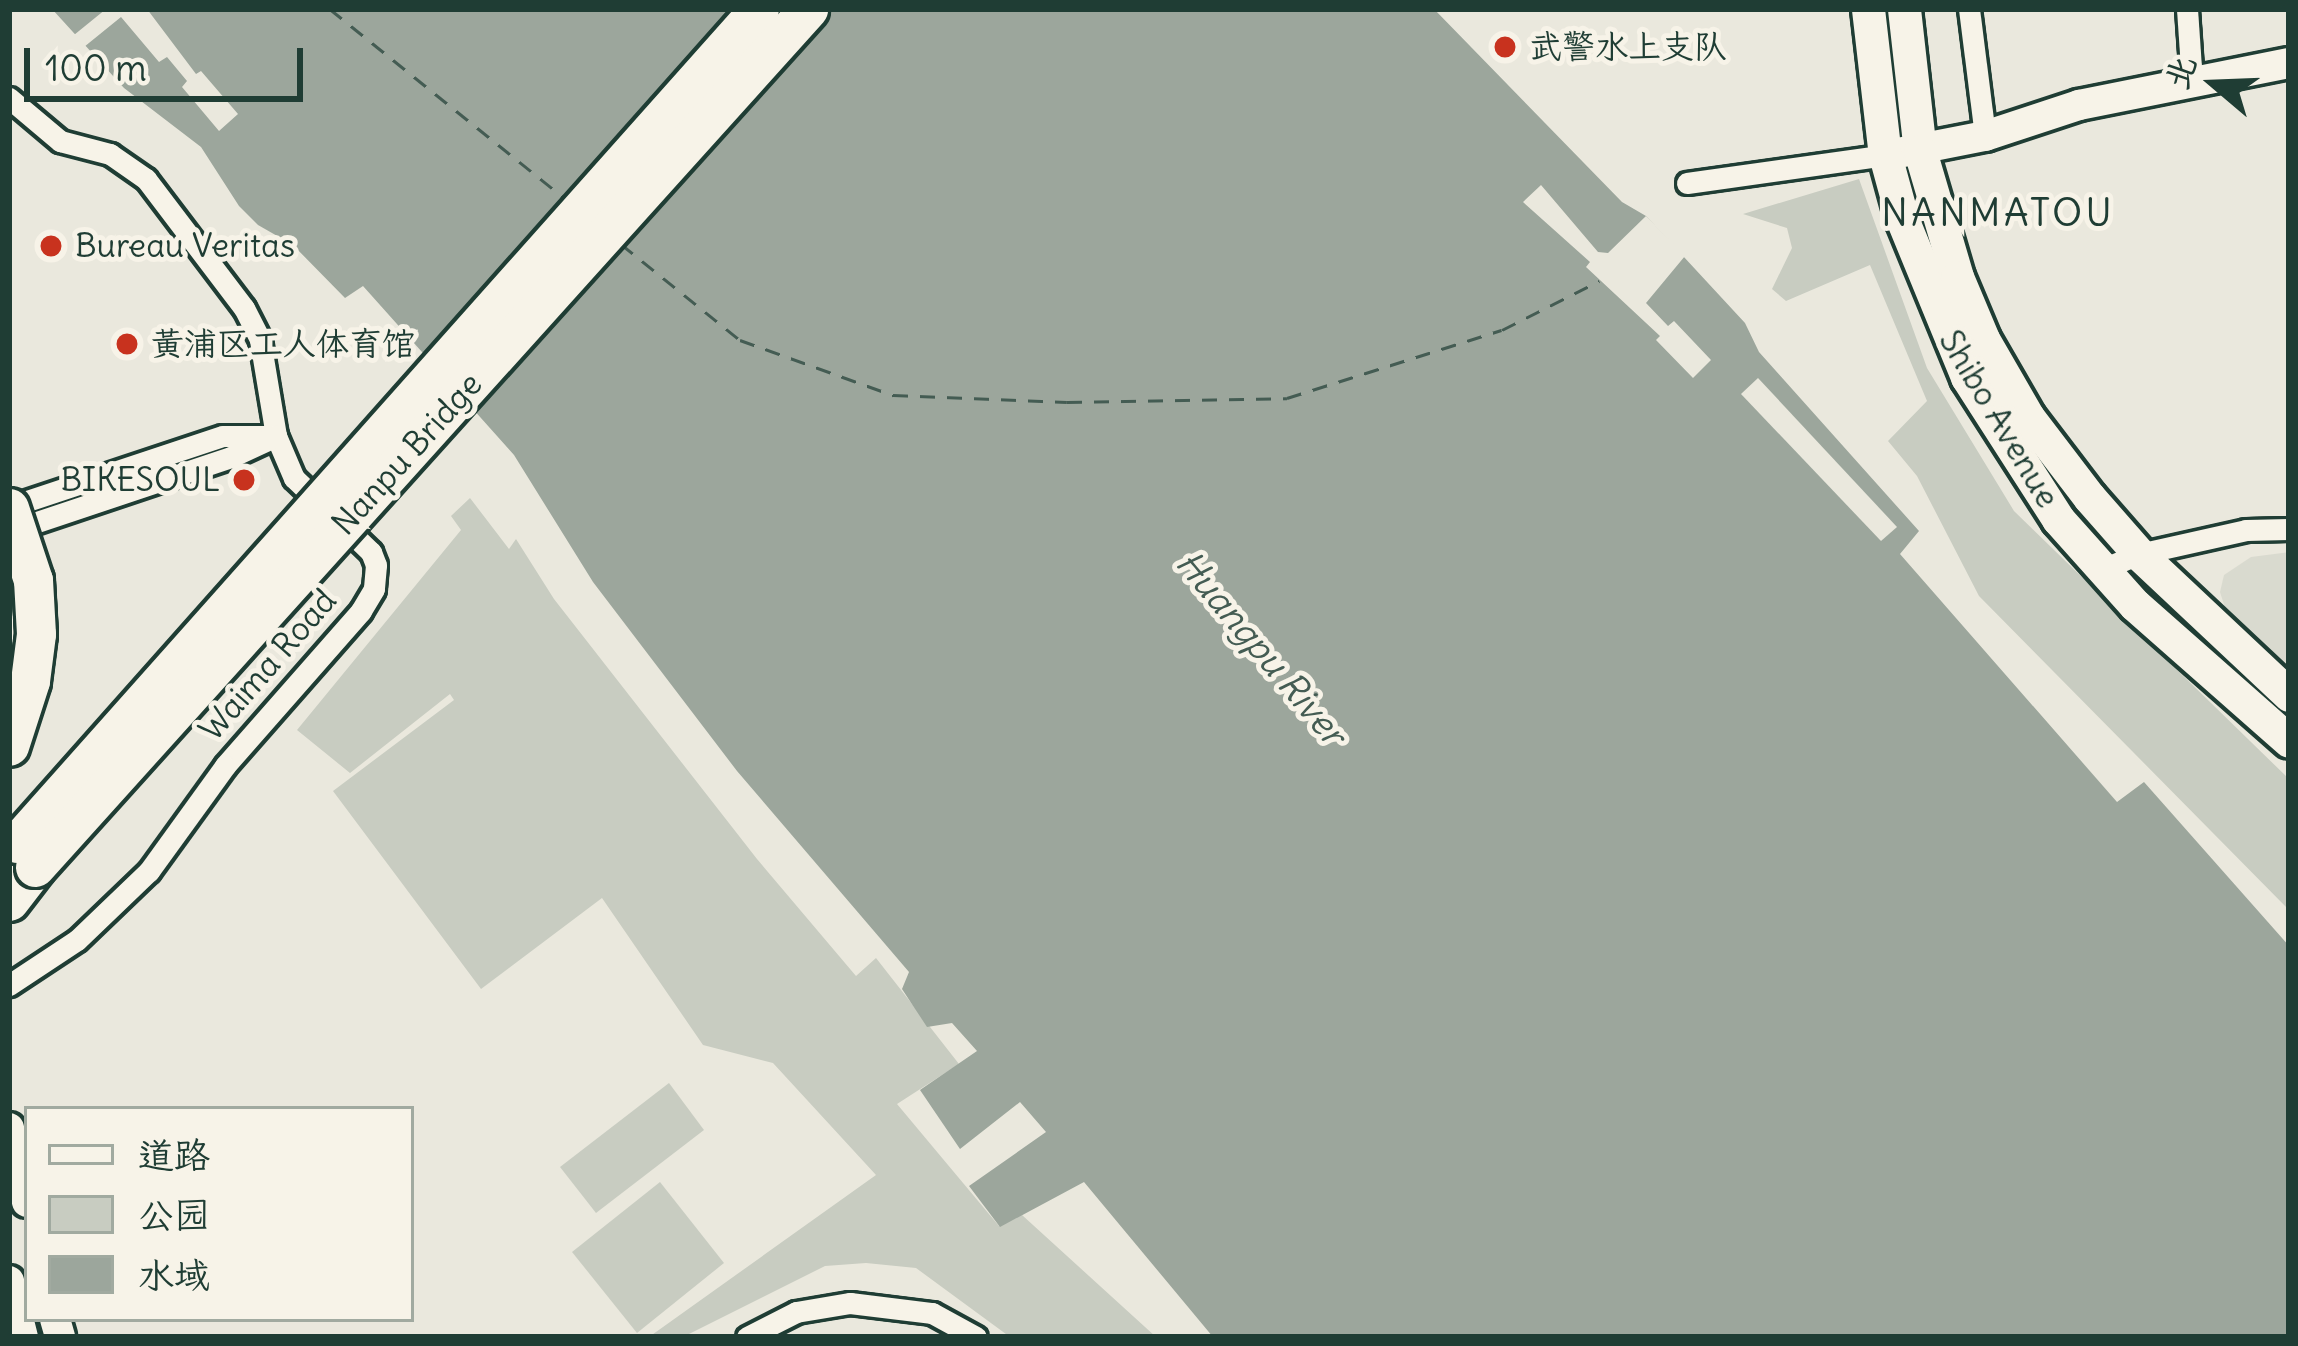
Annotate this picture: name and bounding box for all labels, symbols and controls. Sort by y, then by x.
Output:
scale bar [30,24,309,98]
north arrow [2154,24,2274,144]
place label: 武警水上支队 [1529,27,1727,67]
marker: 武警水上支队 [1492,34,1518,60]
text: 100 m [45,46,147,91]
text: 北 [2155,50,2205,95]
district label: NANMATOU [1881,190,2115,236]
place label: Bureau Veritas [75,226,295,266]
marker: Bureau Veritas [38,233,64,259]
street label: Shibo Avenue [1931,323,2067,515]
place label: 黄浦区工人体育馆 [151,324,415,364]
marker: 黄浦区工人体育馆 [114,331,140,357]
street label: Nanpu Bridge [324,365,490,543]
place label: BIKESOUL [61,460,220,500]
marker: BIKESOUL [231,467,257,493]
water label: Huangpu River [1167,542,1355,754]
street label: Waima Road [191,581,345,749]
legend [24,1106,414,1322]
text: 道路 [138,1133,210,1178]
text: 公园 [138,1193,210,1238]
text: 水域 [138,1253,210,1298]

